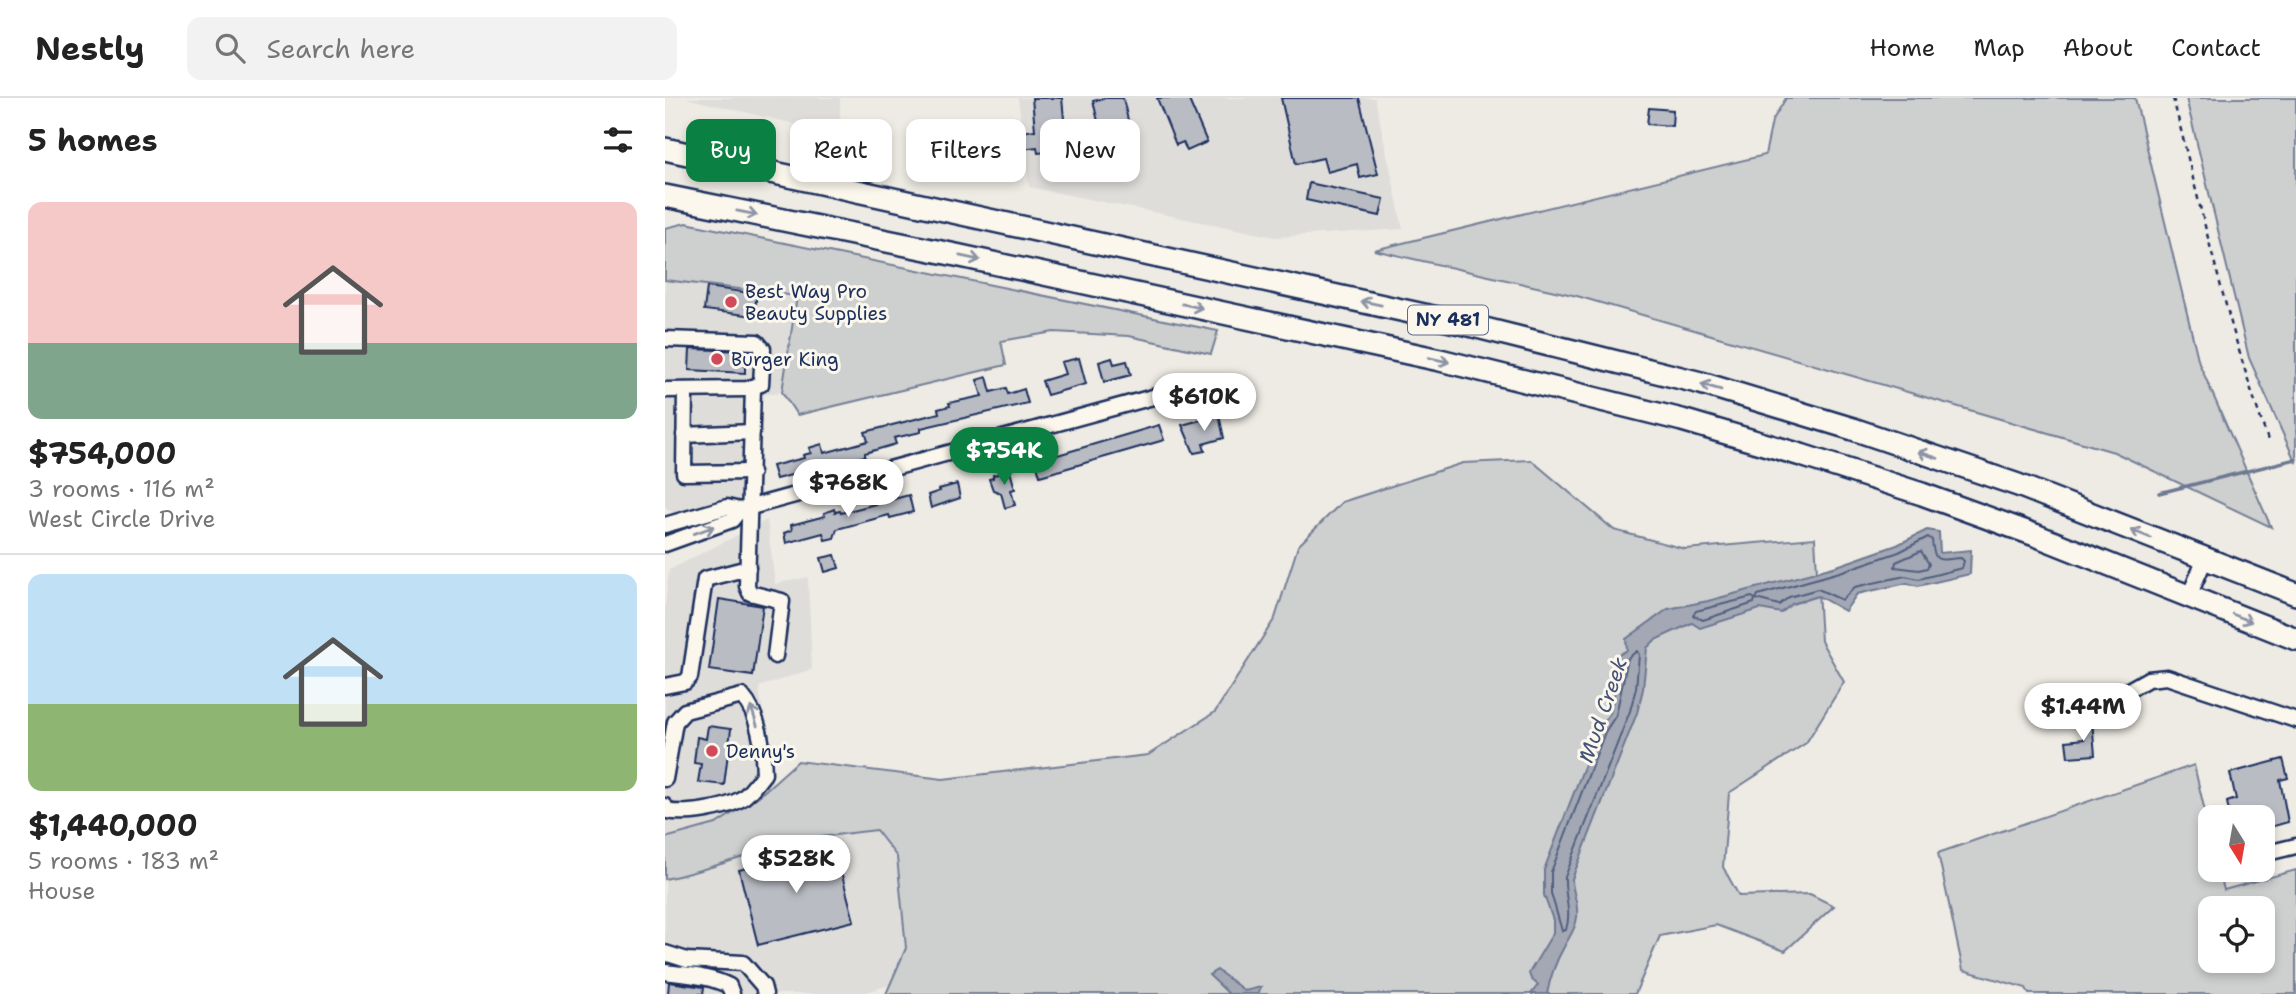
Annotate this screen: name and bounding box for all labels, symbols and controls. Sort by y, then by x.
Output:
search box [187,17,677,80]
text: Nestly [35,26,145,71]
icon: search [211,29,249,67]
text: Search here [267,31,415,66]
text: Home [1869,32,1935,64]
text: Map [1973,32,2025,64]
text: About [2063,32,2133,64]
text: Contact [2171,32,2261,64]
chip: Buy [686,119,776,182]
chip: Rent [790,119,892,182]
chip: Filters [906,119,1026,182]
chip: New [1040,119,1140,182]
text: 5 homes [28,120,158,161]
icon: filters [599,121,637,159]
one-way arrow [735,207,758,220]
icon: home [270,247,396,373]
one-way arrow [958,252,981,266]
place label: Best Way Pro Beauty Supplies [745,279,887,326]
marker: Best Way Pro Beauty Supplies [723,294,739,310]
one-way arrow [1360,296,1383,310]
one-way arrow [1180,300,1203,314]
road number: NY 481 [1408,306,1488,334]
place label: Burger King [731,347,839,372]
marker: Burger King [709,351,725,367]
one-way arrow [1427,354,1450,367]
pin: $610K [1155,374,1253,433]
one-way arrow [1700,379,1722,392]
text: $610K [1168,381,1240,411]
pin: $754K [955,428,1053,487]
text: $754,000 [28,433,177,474]
text: $754K [966,435,1042,465]
one-way arrow [1918,448,1940,460]
pin: $768K [799,460,897,519]
text: $768K [809,467,887,497]
text: 3 rooms · 116 m² [28,474,215,504]
text: West Circle Drive [28,504,216,534]
one-way arrow [693,523,715,535]
one-way arrow [2131,526,2153,539]
one-way arrow [2231,612,2253,625]
icon: home [270,619,396,745]
water label: Mud Creek [1572,654,1634,766]
pin: $1.44M [2026,684,2140,743]
text: $1.44M [2040,691,2126,721]
one-way arrow [746,706,759,728]
place label: Denny's [726,739,795,764]
marker: Denny's [704,743,720,759]
text: $1,440,000 [28,805,198,846]
north arrow [2198,805,2275,882]
map controls [2198,805,2275,973]
pin: $528K [747,836,845,895]
text: $528K [757,843,835,873]
text: 5 rooms · 183 m² [28,846,219,876]
text: House [28,876,96,906]
button: locate [2198,896,2275,973]

